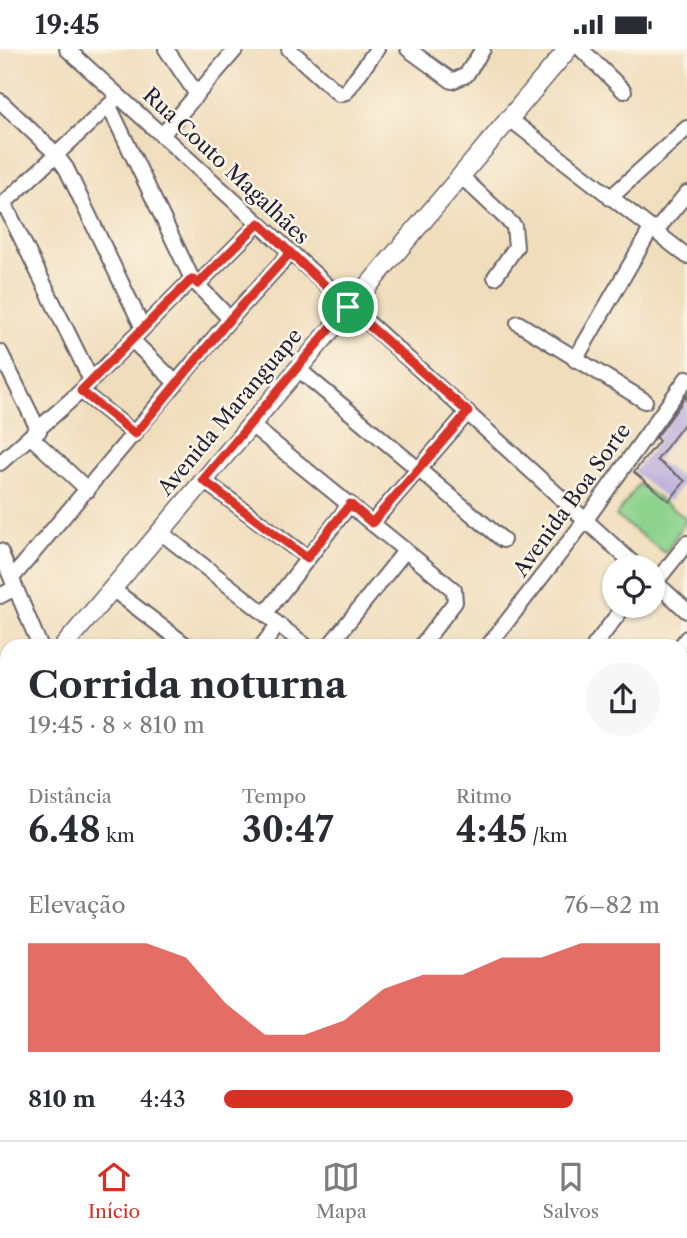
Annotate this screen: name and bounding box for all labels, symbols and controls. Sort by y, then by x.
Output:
text: 19:45 [35,9,100,41]
street label: Rua Couto Magalhães [138,82,315,249]
pin [318,277,378,337]
icon: arrive [329,288,367,326]
street label: Avenida Maranguape [152,323,307,501]
street label: Avenida Boa Sorte [507,418,635,582]
map controls [602,555,665,618]
button: locate [602,555,665,618]
text: Corrida noturna [28,661,347,708]
button: share [586,662,660,736]
text: 19:45 · 8 × 810 m [28,711,205,739]
text: Distância [28,785,112,808]
text: Tempo [242,785,306,808]
text: Ritmo [456,785,512,808]
text: 6.48 [28,808,101,851]
text: 30:47 [242,808,333,851]
text: 4:45 [456,808,527,851]
text: km [101,824,135,847]
text: /km [527,824,568,847]
text: Elevação [28,891,126,919]
text: 76–82 m [564,891,660,919]
text: 810 m [28,1085,96,1113]
text: 4:43 [140,1085,186,1113]
tab: Início [88,1158,140,1223]
tab: Mapa [316,1158,367,1223]
tab: Salvos [543,1158,599,1223]

